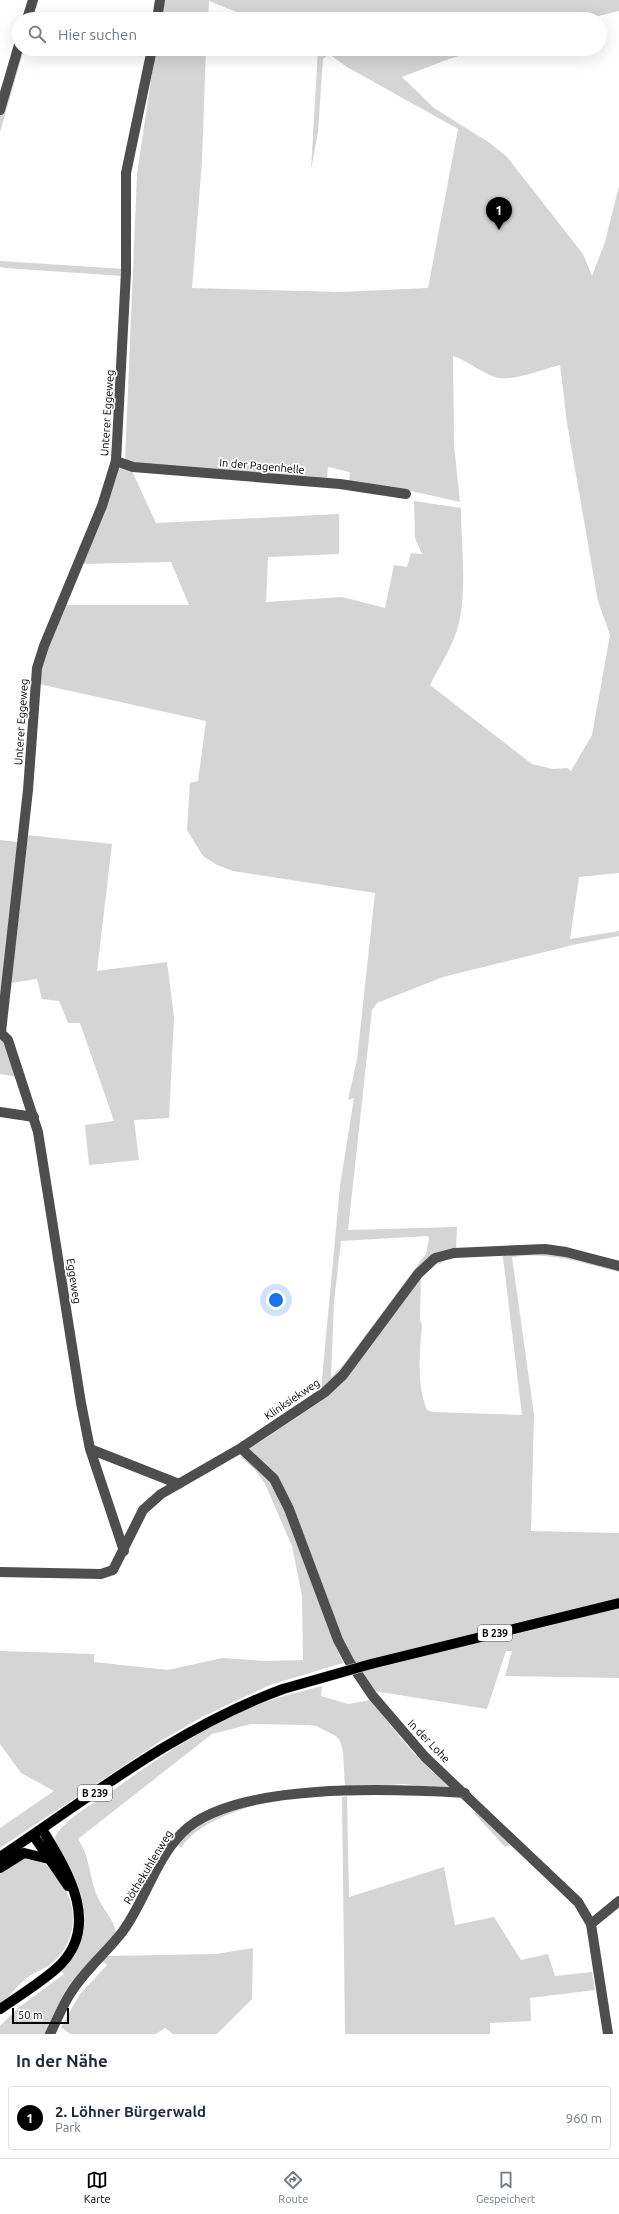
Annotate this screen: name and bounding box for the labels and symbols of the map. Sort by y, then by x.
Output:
pin: 1 [486,197,512,230]
street label: Unterer Eggeweg [98,369,116,457]
street label: In der Pagenhelle [219,456,305,476]
street label: Unterer Eggeweg [12,678,30,766]
street label: Eggeweg [65,1257,83,1305]
your location [266,1290,286,1310]
street label: Klinksiekweg [262,1376,322,1422]
road number: B 239 [478,1625,512,1641]
street label: In der Lohe [406,1717,452,1765]
road number: B 239 [78,1785,112,1801]
street label: Röthekuhlenweg [121,1828,175,1906]
scale bar [12,2006,69,2025]

